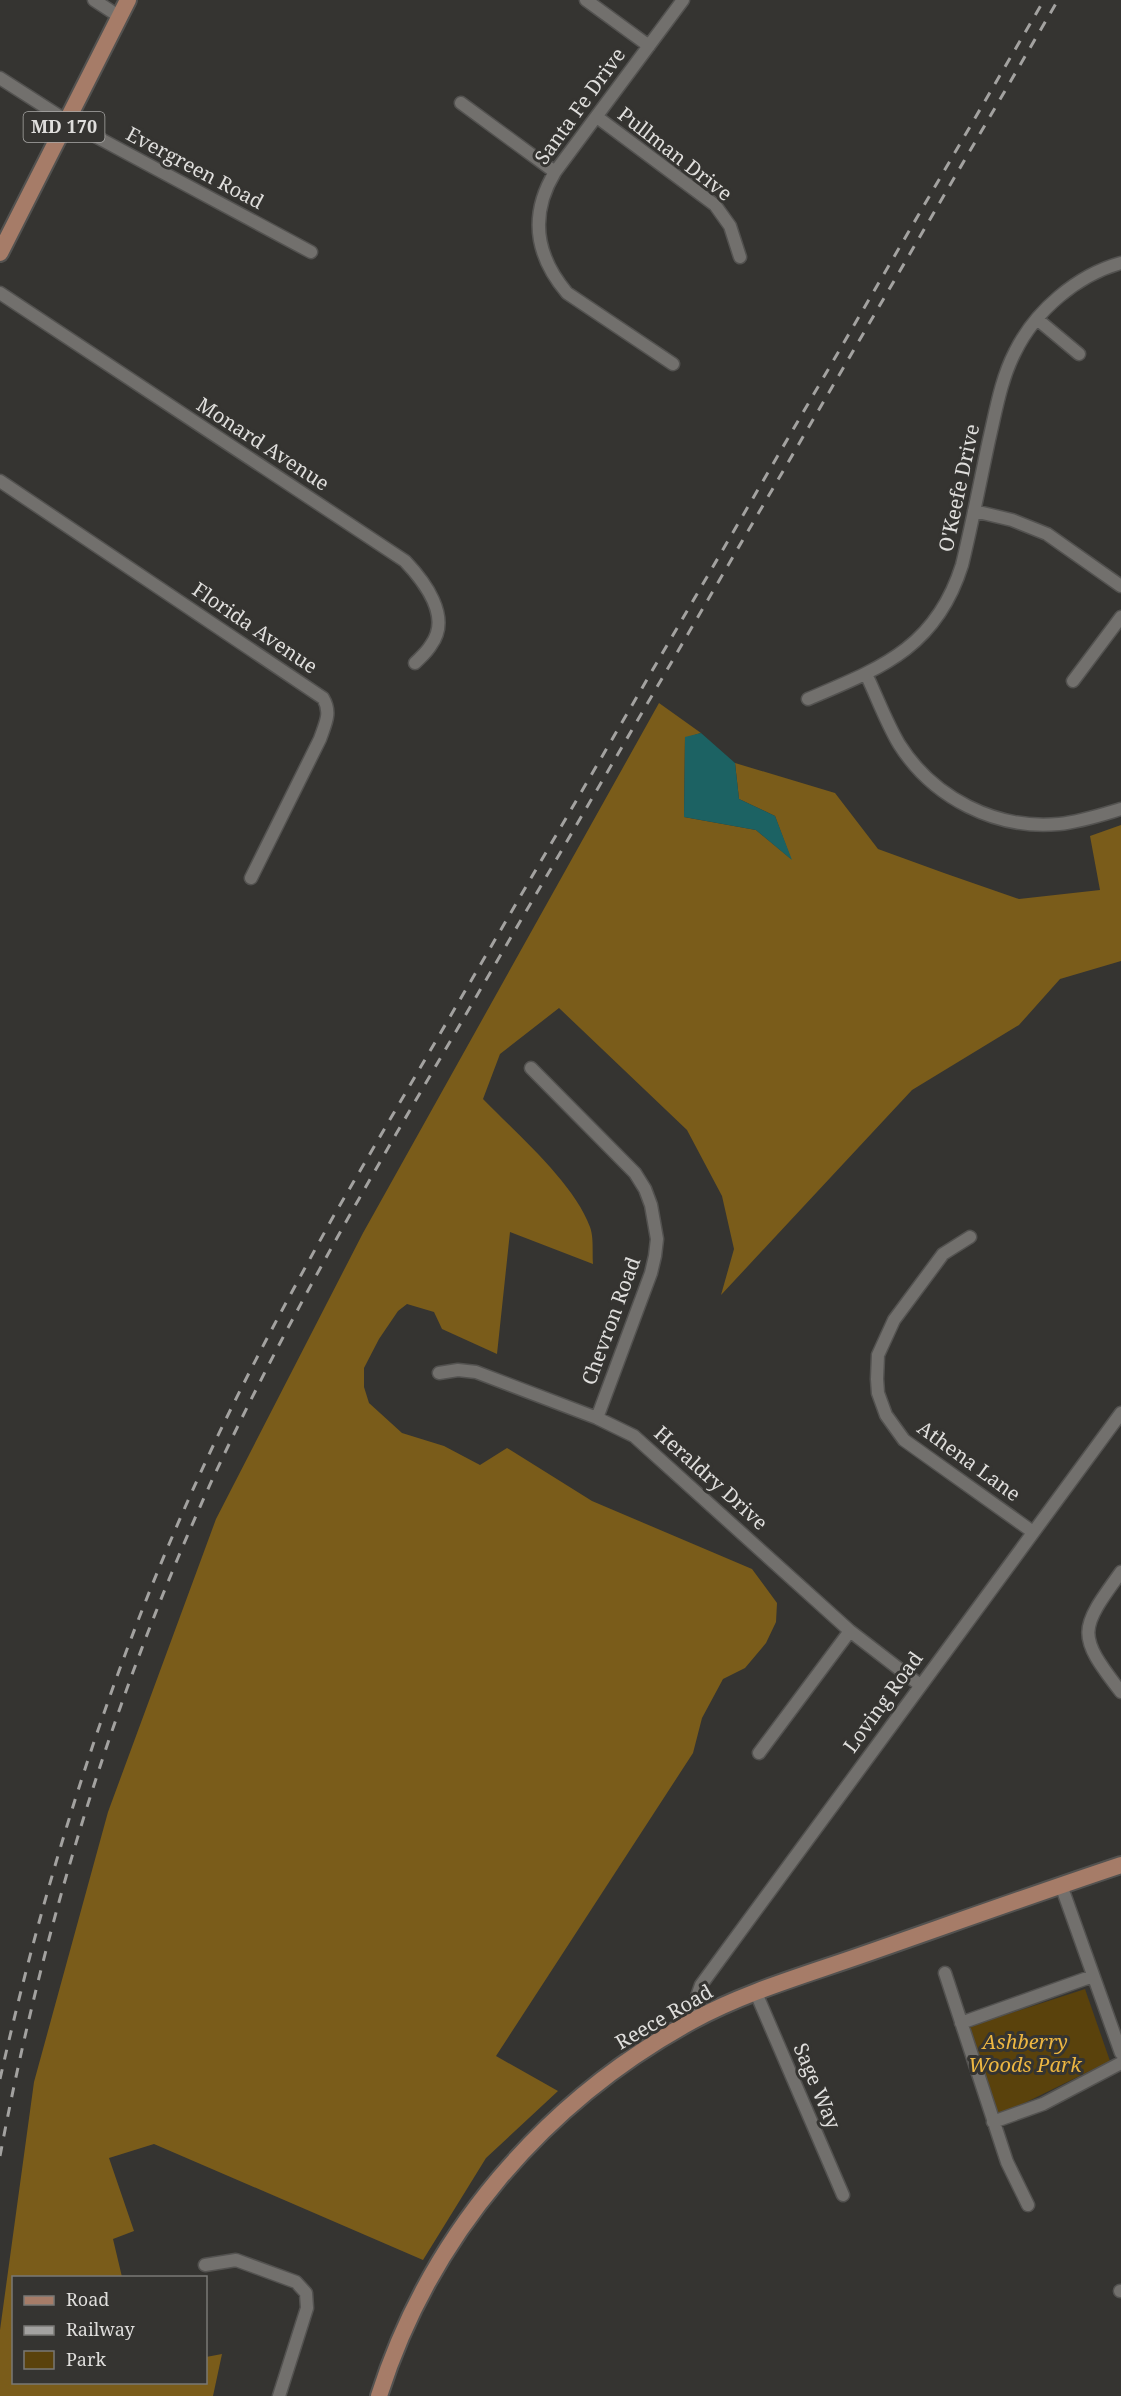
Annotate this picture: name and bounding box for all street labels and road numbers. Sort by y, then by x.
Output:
street label: Santa Fe Drive [528,42,631,170]
street label: Pullman Drive [613,100,738,207]
road number: MD 170 [23,112,104,142]
street label: Evergreen Road [122,120,269,215]
street label: Monard Avenue [192,391,335,497]
street label: O'Keefe Drive [932,421,985,554]
street label: Florida Avenue [187,576,323,679]
street label: Chevron Road [575,1253,646,1389]
street label: Athena Lane [912,1414,1026,1507]
street label: Heraldry Drive [649,1419,774,1536]
street label: Loving Road [837,1646,929,1758]
street label: Reece Road [610,1978,717,2055]
street label: Sage Way [787,2039,848,2133]

